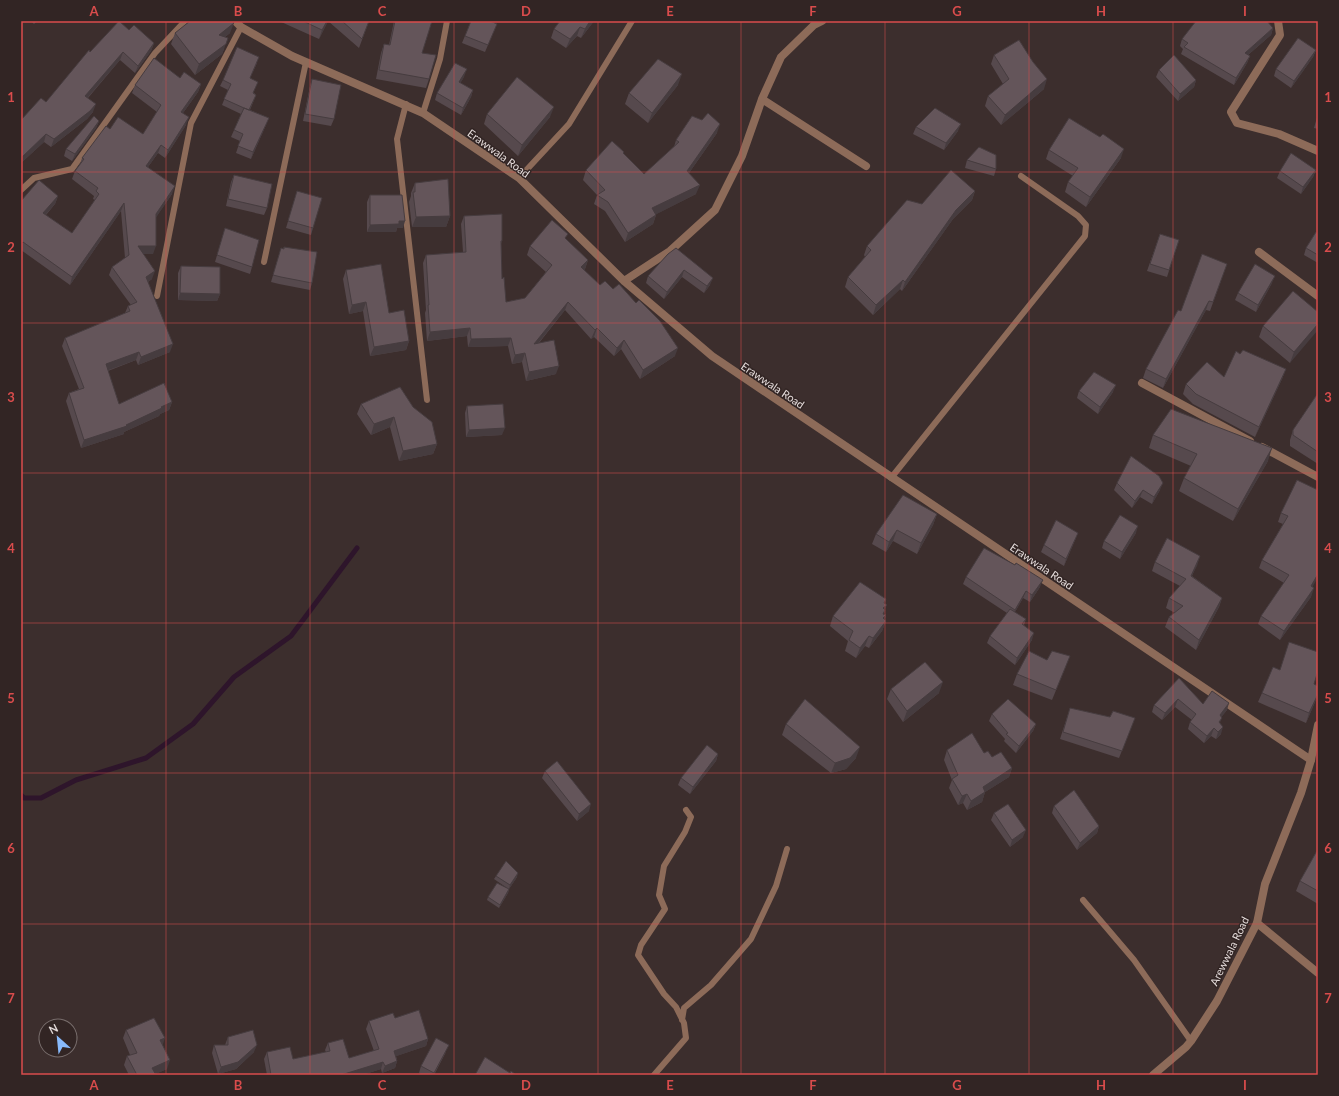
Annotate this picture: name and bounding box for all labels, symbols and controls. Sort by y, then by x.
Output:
text: A [88,3,99,19]
text: B [234,3,243,19]
text: C [378,3,387,19]
text: D [521,3,531,19]
text: E [666,3,674,19]
text: F [809,3,817,19]
text: G [952,3,962,19]
text: H [1096,3,1106,19]
text: I [1243,3,1247,19]
text: 1 [7,89,15,105]
text: 1 [1324,89,1332,105]
street label: Erawwala Road [465,126,533,180]
text: 2 [7,239,15,255]
text: 2 [1324,239,1332,255]
street label: Erawwala Road [739,359,807,411]
text: 3 [7,389,15,405]
text: 3 [1324,389,1332,405]
text: 4 [7,540,15,556]
street label: Erawwala Road [1008,540,1076,592]
text: 4 [1324,540,1332,556]
text: 5 [7,690,15,706]
text: 5 [1324,690,1332,706]
text: 6 [7,840,15,856]
text: 6 [1324,840,1332,856]
street label: Arewwala Road [1207,914,1251,988]
text: 7 [7,990,15,1006]
text: 7 [1324,990,1332,1006]
north arrow [38,1018,78,1058]
text: N [47,1021,60,1036]
text: A [88,1077,99,1093]
text: B [234,1077,243,1093]
text: C [378,1077,387,1093]
text: D [521,1077,531,1093]
text: E [666,1077,674,1093]
text: F [809,1077,817,1093]
text: G [952,1077,962,1093]
text: H [1096,1077,1106,1093]
text: I [1243,1077,1247,1093]

